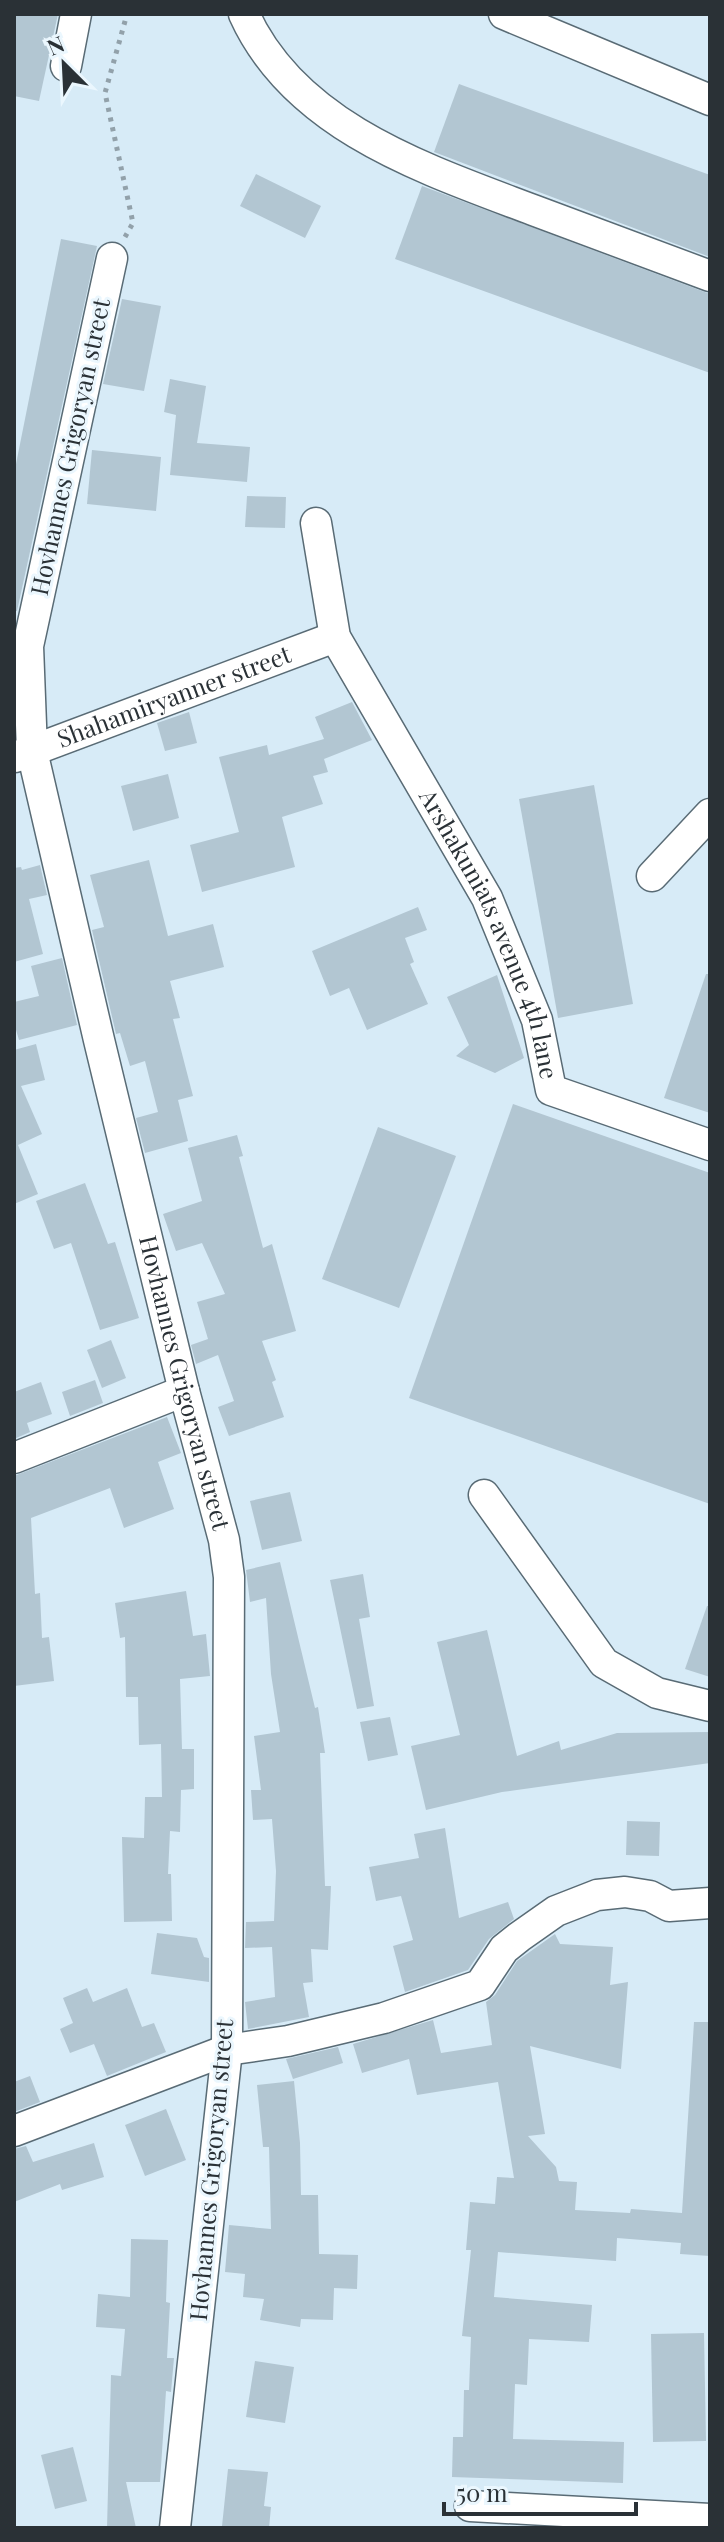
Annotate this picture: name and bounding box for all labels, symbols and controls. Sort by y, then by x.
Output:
north arrow [24,24,104,104]
text: N [42,28,69,62]
street label: Hovhannes Grigoryan street [22,295,116,598]
street label: Shahamiryanner street [52,637,295,754]
street label: Arshakuniats avenue 4th lane [412,782,566,1082]
street label: Hovhannes Grigoryan street [133,1232,239,1534]
street label: Hovhannes Grigoryan street [181,2017,239,2322]
scale bar [444,2466,636,2516]
text: 50 m [456,2476,508,2508]

